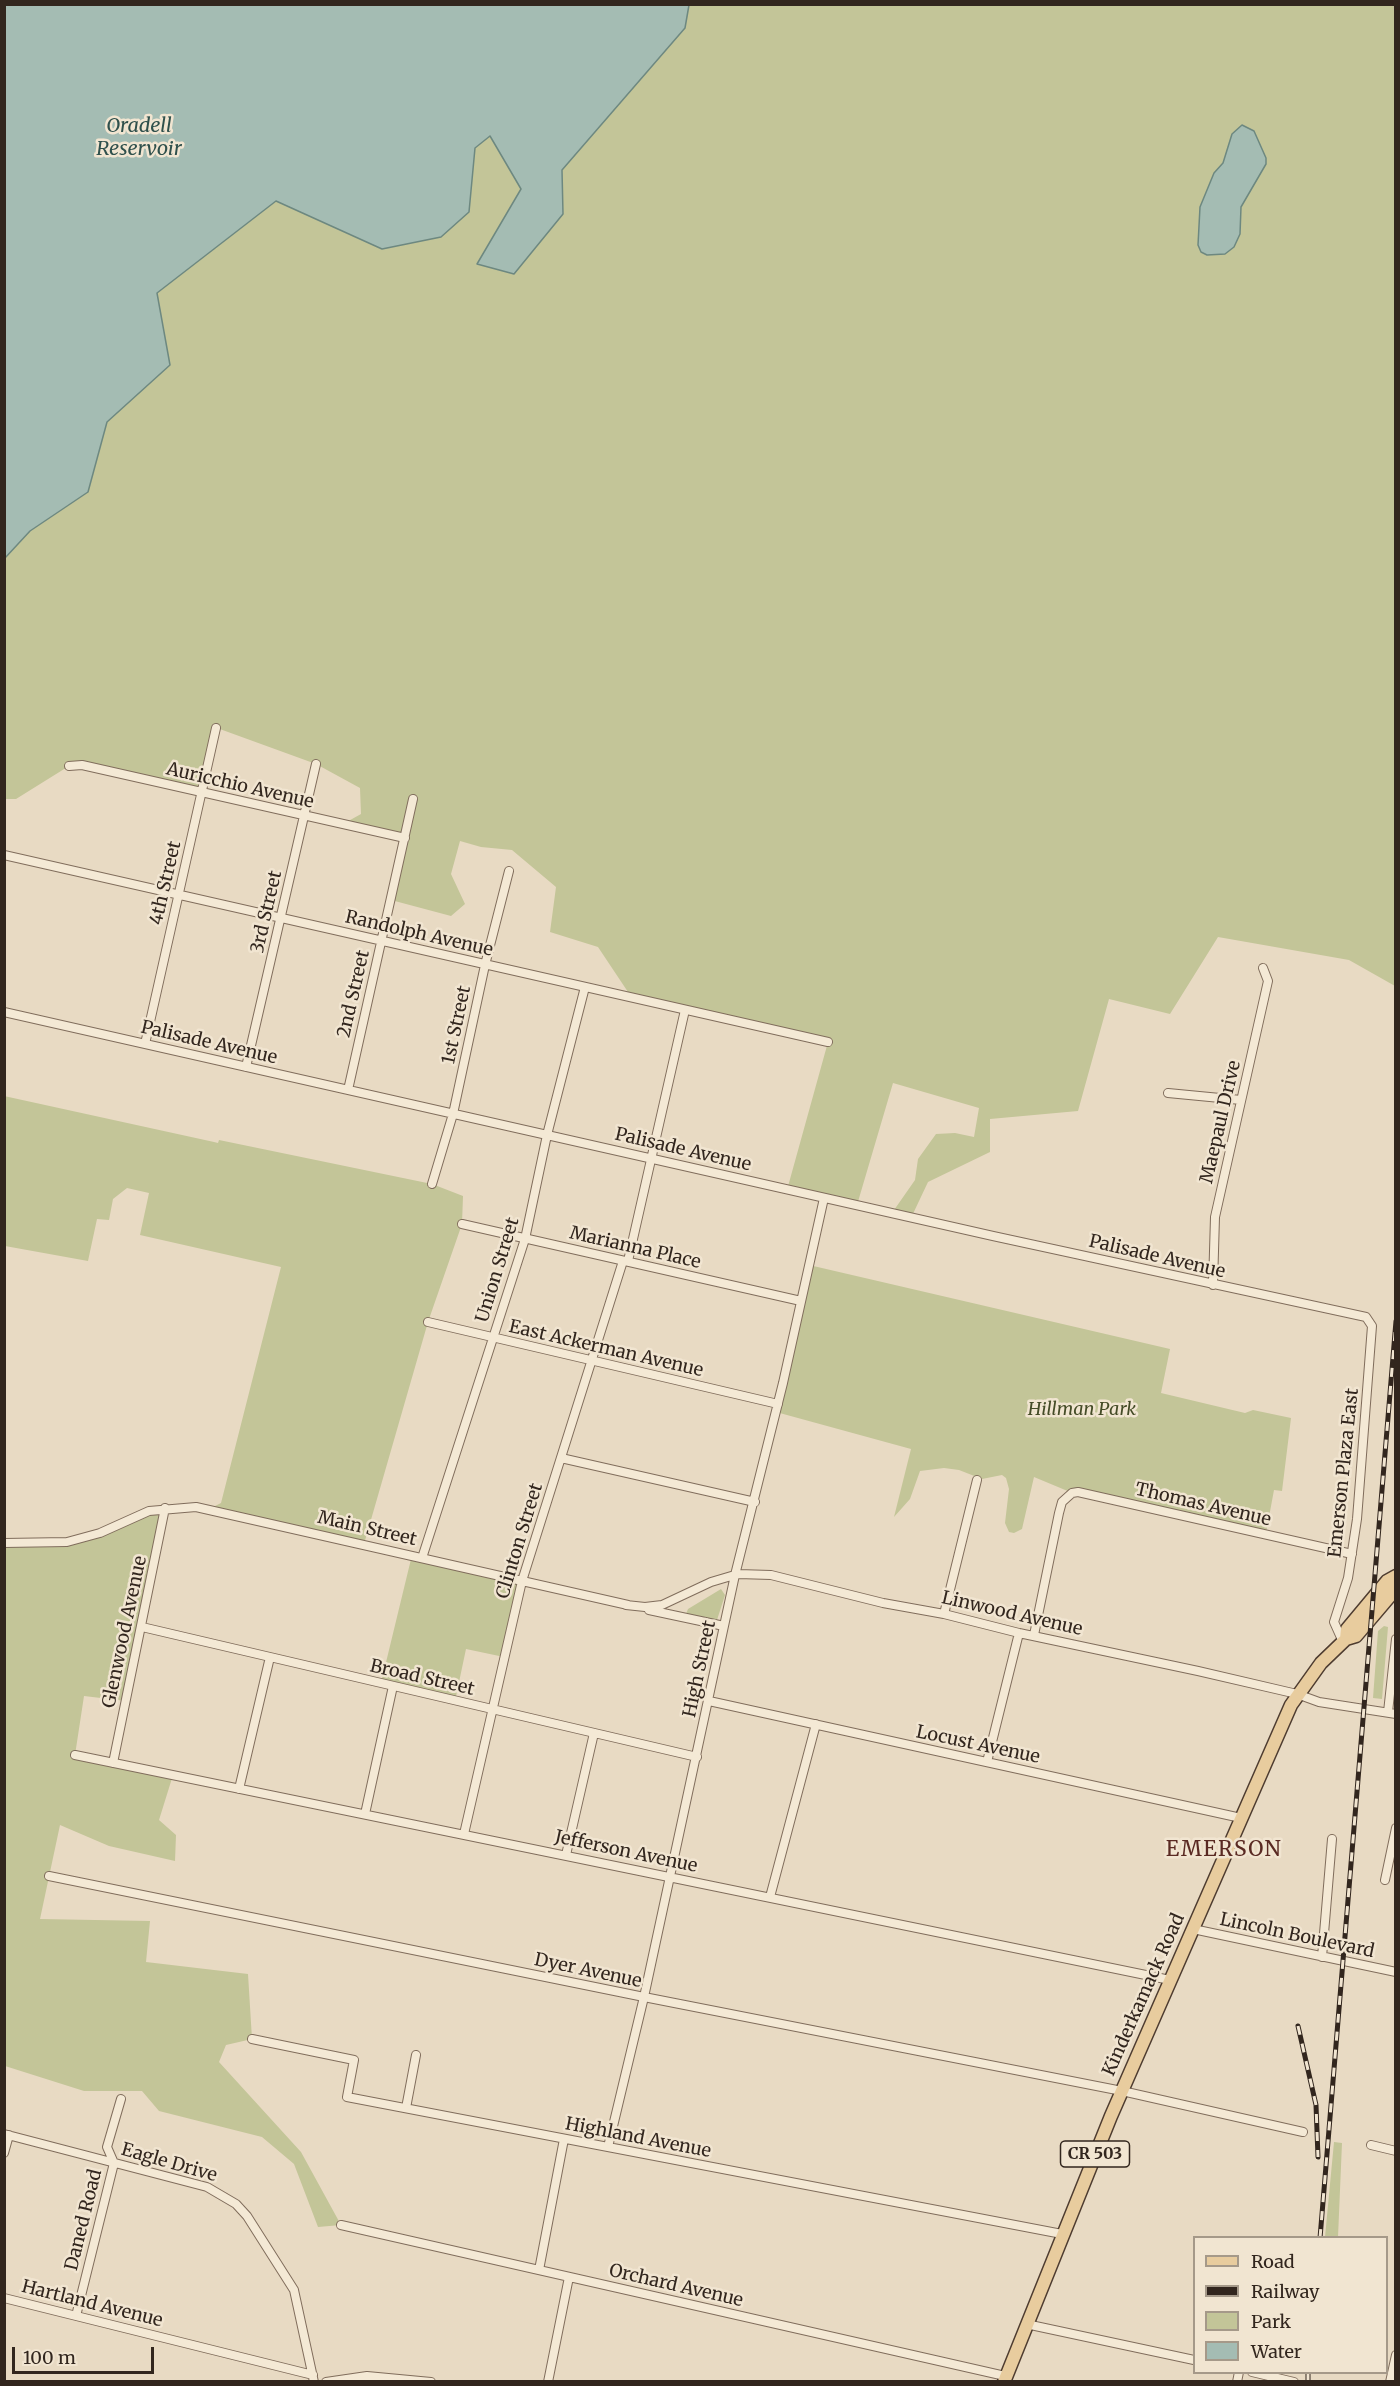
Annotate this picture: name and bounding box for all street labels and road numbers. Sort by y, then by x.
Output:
street label: Auricchio Avenue [164,759,316,813]
street label: 4th Street [146,839,186,927]
street label: 3rd Street [247,869,287,955]
street label: Randolph Avenue [343,906,495,962]
street label: 2nd Street [333,948,375,1040]
street label: 1st Street [438,984,476,1066]
street label: Palisade Avenue [139,1017,279,1069]
street label: Maepaul Drive [1196,1058,1246,1186]
street label: Palisade Avenue [613,1124,753,1176]
street label: Union Street [472,1215,524,1325]
street label: Marianna Place [567,1222,703,1274]
street label: Palisade Avenue [1087,1231,1227,1283]
street label: East Ackerman Avenue [507,1316,705,1382]
street label: Emerson Plaza East [1324,1387,1364,1559]
street label: Thomas Avenue [1133,1479,1273,1531]
street label: Clinton Street [492,1481,548,1601]
street label: Main Street [315,1507,419,1551]
street label: Glenwood Avenue [98,1554,152,1710]
street label: Linwood Avenue [940,1587,1084,1641]
street label: High Street [679,1619,721,1719]
street label: Broad Street [368,1655,476,1701]
street label: Locust Avenue [914,1721,1042,1769]
street label: Jefferson Avenue [553,1826,699,1878]
street label: Lincoln Boulevard [1218,1909,1376,1963]
street label: Kinderkamack Road [1098,1910,1190,2080]
street label: Dyer Avenue [532,1949,644,1993]
street label: Highland Avenue [563,2113,713,2163]
street label: Eagle Drive [119,2139,219,2187]
road number: CR 503 [1060,2141,1130,2167]
street label: Daned Road [61,2167,107,2273]
street label: Orchard Avenue [607,2260,745,2312]
street label: Hartland Avenue [19,2276,165,2332]

